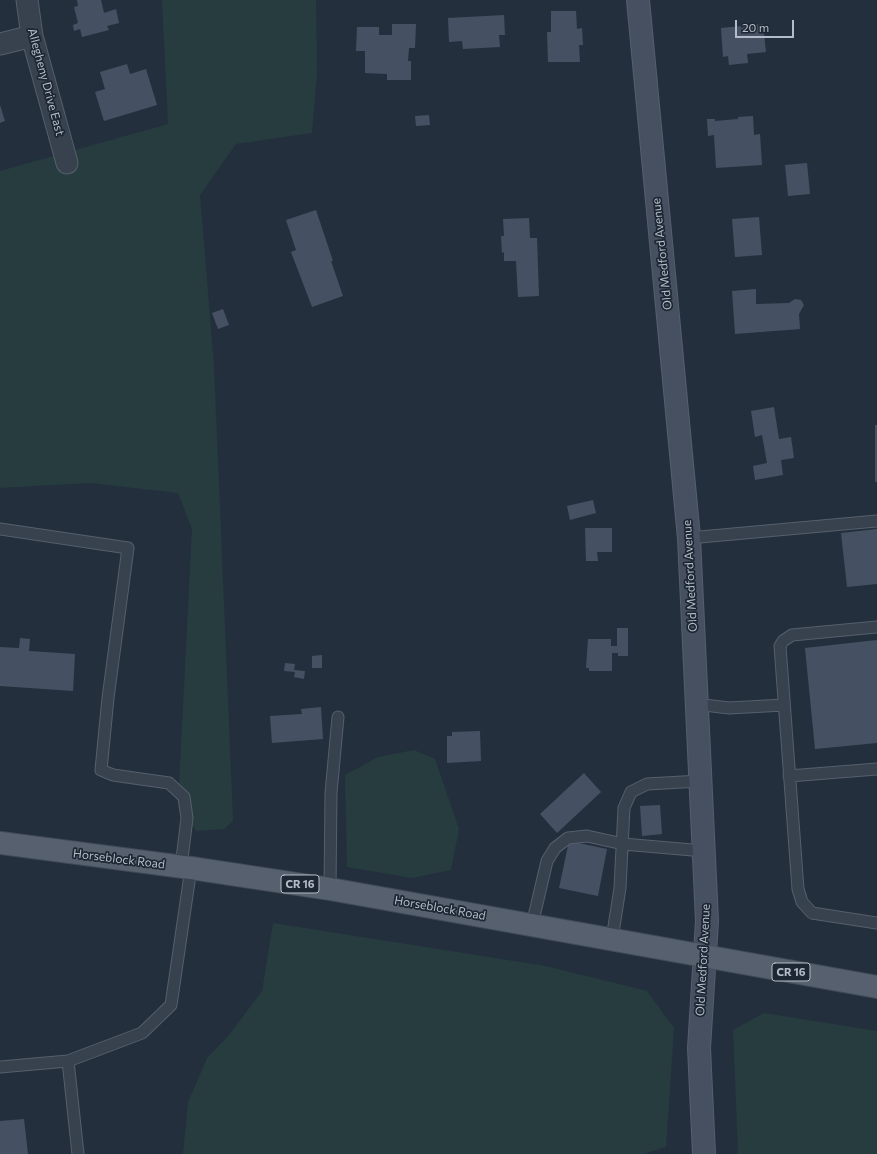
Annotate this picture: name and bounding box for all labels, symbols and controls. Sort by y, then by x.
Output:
scale bar [737,12,796,38]
text: 20 m [742,20,769,34]
street label: Allegheny Drive East [25,27,67,137]
street label: Old Medford Avenue [649,197,675,311]
street label: Old Medford Avenue [680,520,700,632]
street label: Horseblock Road [72,846,166,872]
road number: CR 16 [281,875,319,893]
street label: Horseblock Road [393,893,487,923]
street label: Old Medford Avenue [693,904,713,1016]
road number: CR 16 [772,963,810,981]

